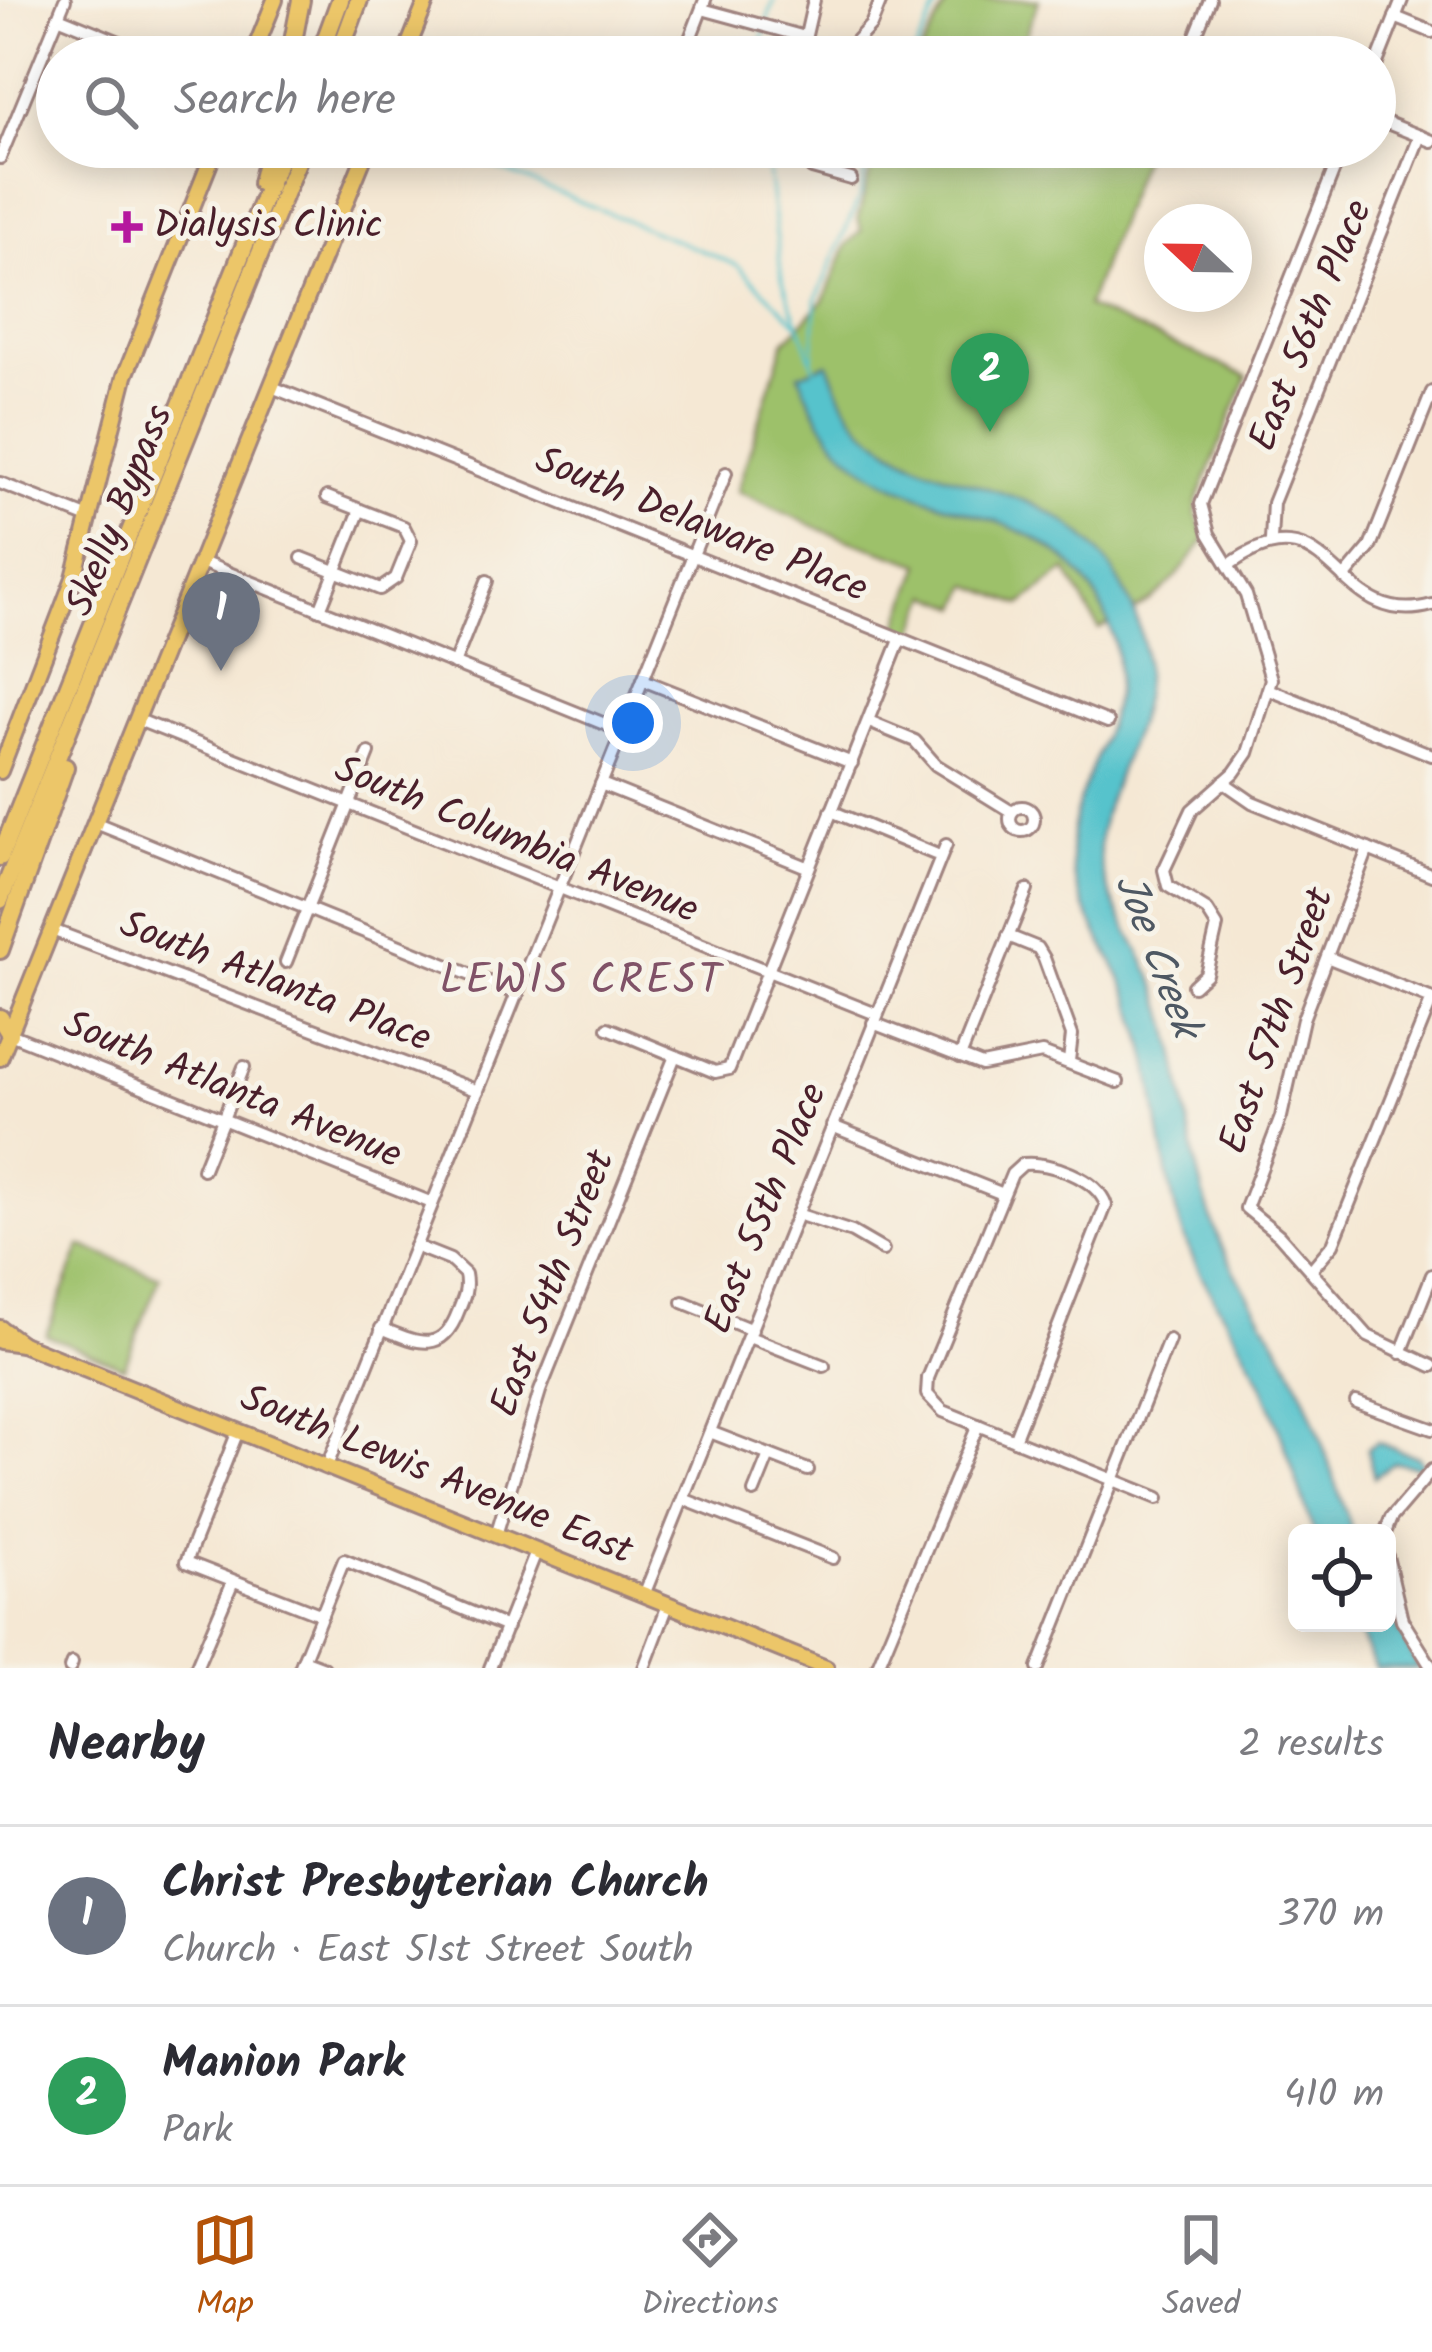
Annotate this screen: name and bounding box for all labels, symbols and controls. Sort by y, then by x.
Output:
search box [36,36,1396,168]
text: Search here [174,66,396,138]
icon: search [78,69,144,135]
street label: East 56th Place [1233,191,1391,461]
place label: Dialysis Clinic [154,196,382,258]
north arrow [1144,204,1252,312]
marker: Dialysis Clinic [111,211,143,243]
pin: 2 [951,333,1029,432]
street label: Skelly Bypass [51,396,192,626]
street label: South Delaware Place [525,431,877,621]
pin: 1 [182,572,260,671]
your location [603,693,663,753]
street label: South Columbia Avenue [325,740,707,942]
water label: Joe Creek [1094,864,1220,1053]
street label: East 57th Street [1203,879,1353,1162]
street label: South Atlanta Place [110,895,440,1071]
district label: LEWIS CREST [440,948,725,1015]
street label: South Atlanta Avenue [53,995,411,1187]
street label: East 55th Place [688,1074,846,1344]
street label: East 54th Street [475,1141,634,1426]
street label: South Lewis Avenue East [230,1369,643,1583]
map controls [1288,1524,1396,1632]
button: locate [1288,1524,1396,1632]
text: Nearby [48,1706,205,1787]
text: 2 results [1239,1715,1384,1777]
text: Christ Presbyterian Church [162,1849,709,1921]
text: 1 [81,1885,93,1947]
text: 370 m [1278,1885,1384,1947]
text: Church · East 51st Street South [162,1921,693,1983]
text: Manion Park [162,2029,405,2101]
text: 2 [76,2065,98,2127]
text: 410 m [1284,2065,1384,2127]
text: Park [162,2101,233,2163]
tab: Map [192,2207,258,2332]
tab: Directions [641,2207,778,2332]
tab: Saved [1162,2207,1240,2332]

